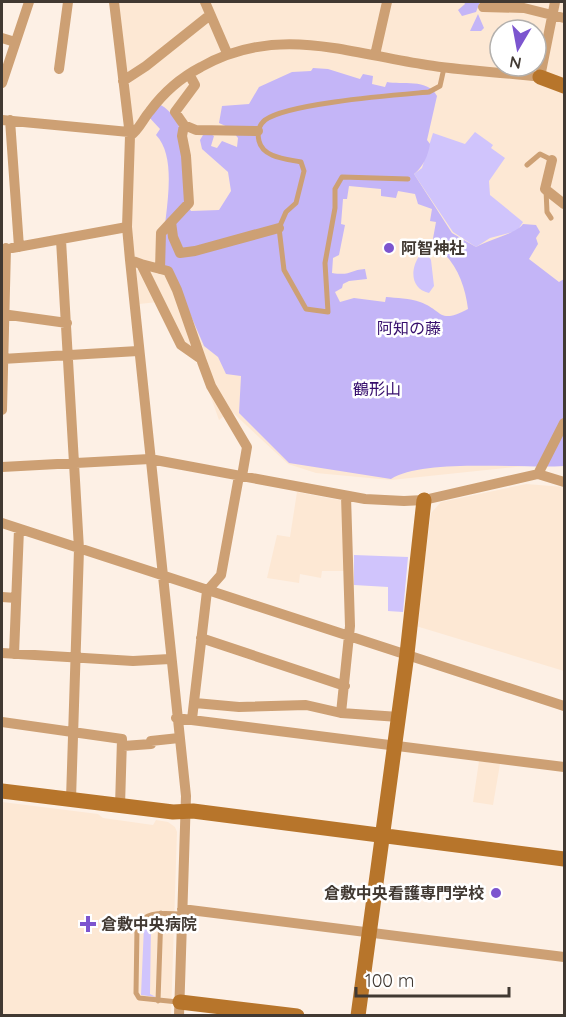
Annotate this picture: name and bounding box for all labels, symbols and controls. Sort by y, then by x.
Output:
north arrow [488,18,548,78]
text: N [508,52,523,74]
place label: 阿智神社 [401,238,465,258]
marker: 阿智神社 [382,241,396,255]
park label: 阿知の藤 [377,318,441,338]
park label: 鶴形山 [353,379,401,399]
place label: 倉敷中央看護専門学校 [324,883,484,903]
marker: 倉敷中央看護専門学校 [489,886,503,900]
place label: 倉敷中央病院 [101,914,197,934]
marker: 倉敷中央病院 [79,915,97,933]
scale bar [356,960,509,998]
text: 100 m [365,969,414,992]

